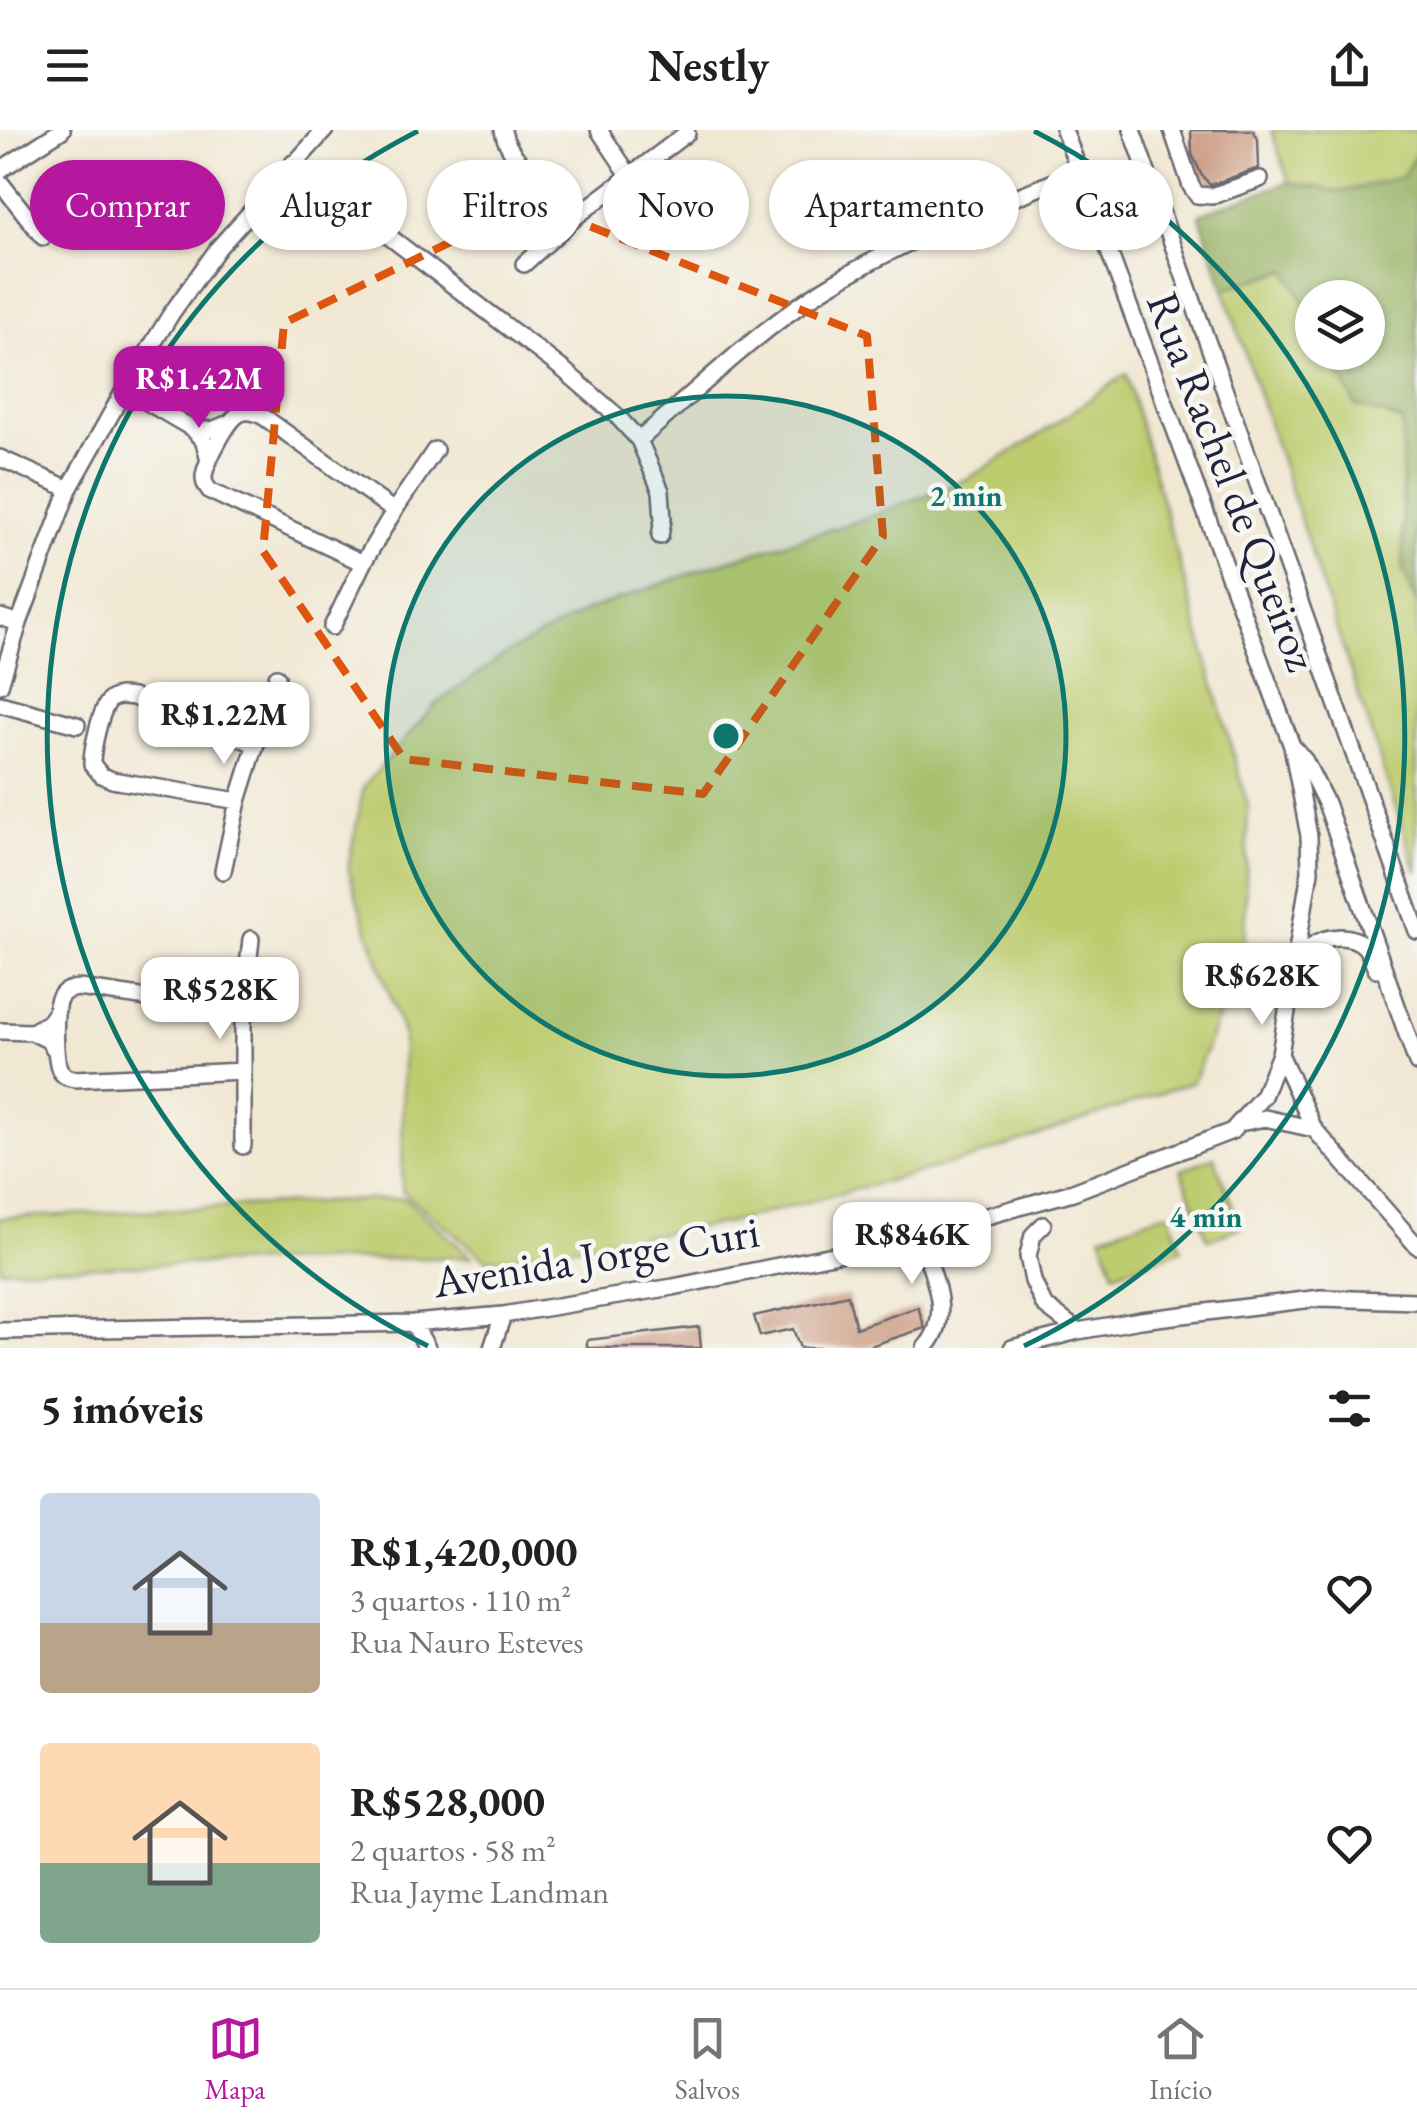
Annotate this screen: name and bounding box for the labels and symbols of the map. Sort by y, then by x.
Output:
street label: Rua Rachel de Queiroz [1134,283,1332,679]
pin: R$1.42M [107,346,291,431]
text: 2 min [929,476,1003,515]
pin: R$1.22M [132,682,316,767]
centre of rings [708,718,744,754]
pin: R$628K [1181,943,1343,1028]
pin: R$528K [139,957,301,1042]
text: 4 min [1169,1197,1243,1236]
street label: Avenida Jorge Curi [428,1202,763,1311]
pin: R$846K [831,1202,993,1287]

